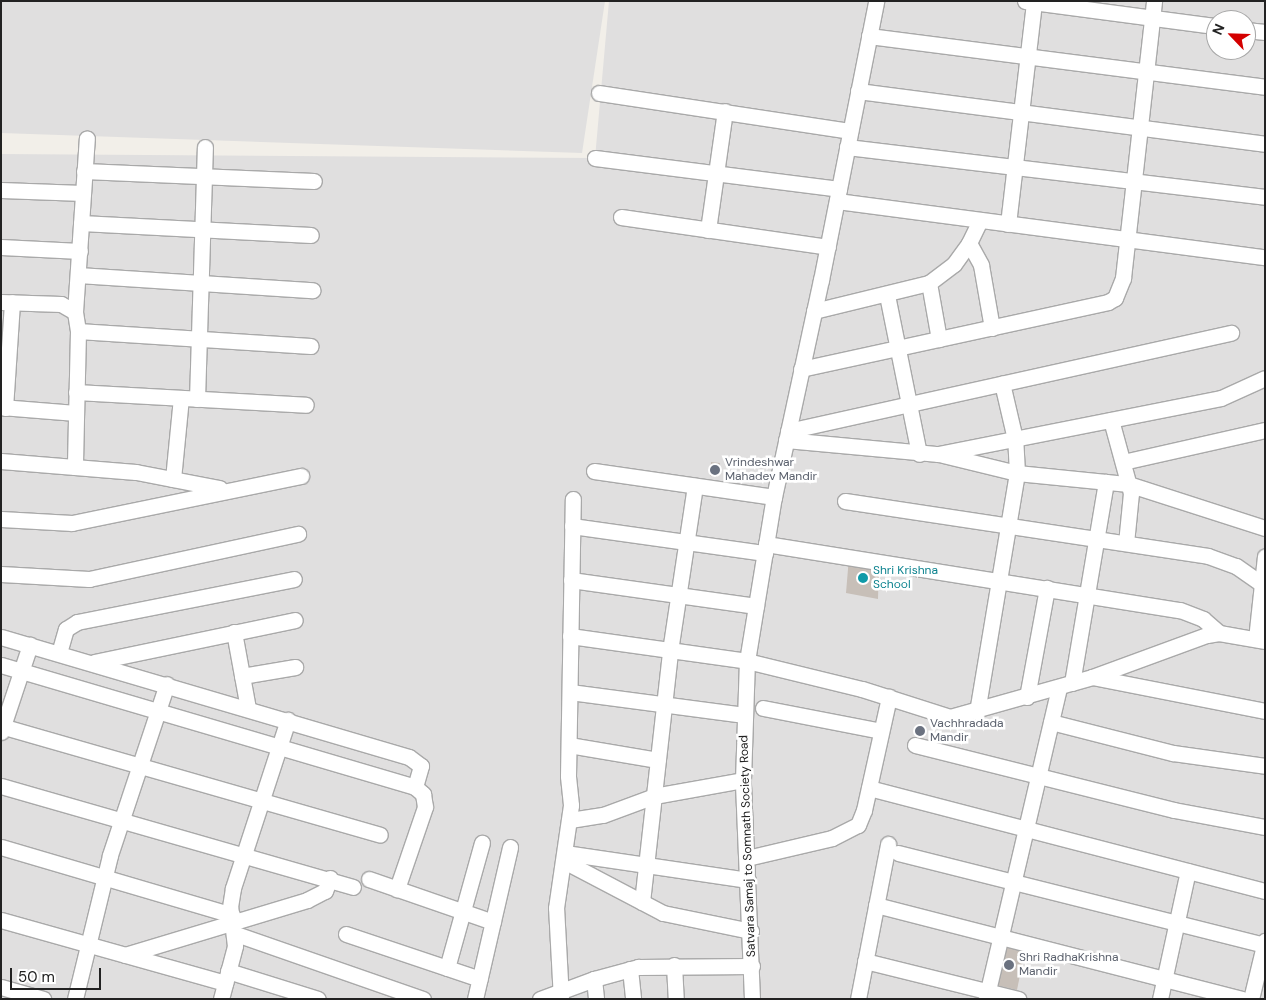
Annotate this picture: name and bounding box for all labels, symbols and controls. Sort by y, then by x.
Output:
north arrow [1206,10,1256,60]
text: N [1208,21,1229,38]
place label: Vrindeshwar Mahadev Mandir [725,456,817,484]
marker: Vrindeshwar Mahadev Mandir [709,464,721,476]
place label: Shri Krishna School [873,564,938,592]
marker: Shri Krishna School [857,572,869,584]
place label: Vachhradada Mandir [930,717,1004,745]
marker: Vachhradada Mandir [914,725,926,737]
street label: Satvara Samaj to Somnath Society Road [737,735,759,957]
place label: Shri RadhaKrishna Mandir [1019,951,1118,979]
scale bar [12,958,104,990]
marker: Shri RadhaKrishna Mandir [1003,959,1015,971]
text: 50 m [18,967,55,987]

